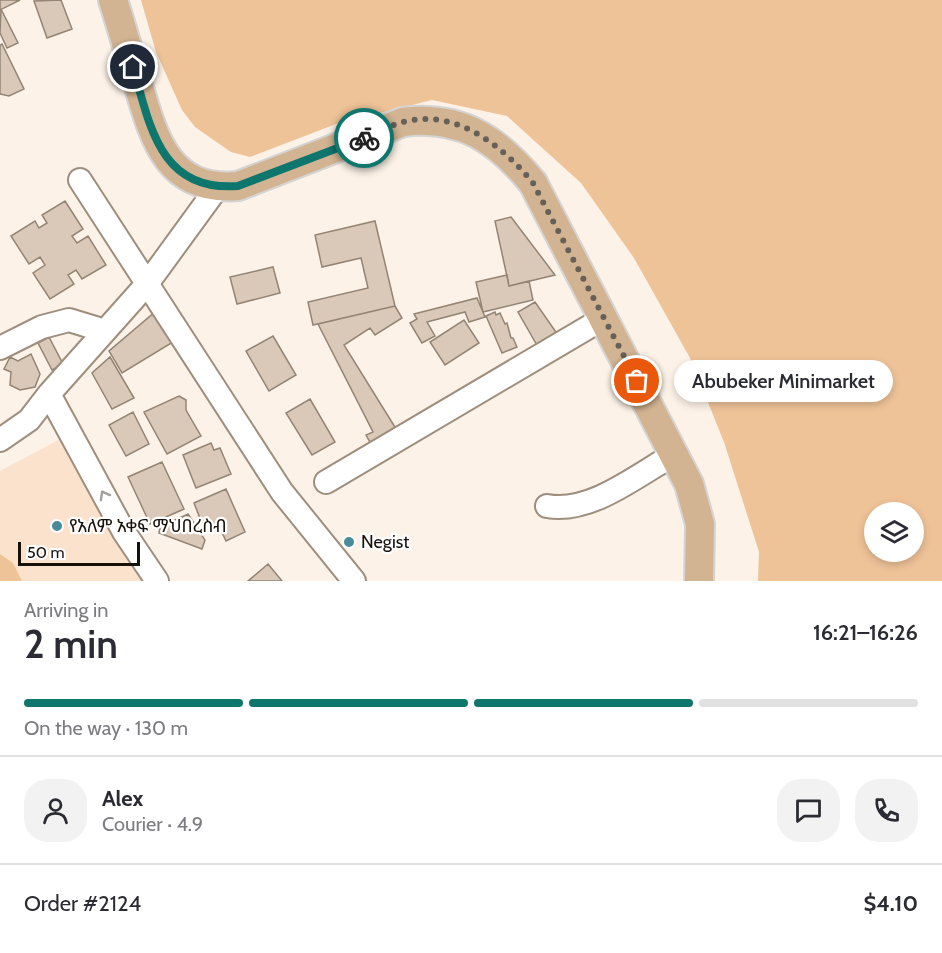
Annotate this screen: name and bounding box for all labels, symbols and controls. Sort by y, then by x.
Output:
pin [107,41,158,92]
icon: home [116,50,149,83]
courier [334,108,394,168]
icon: bike [348,122,381,155]
pin [611,355,662,406]
callout: Abubeker Minimarket [673,360,892,402]
icon: bag [620,364,653,397]
text: Abubeker Minimarket [692,369,875,393]
one-way arrow [100,491,111,502]
map controls [864,502,924,562]
button: layers [864,502,924,562]
place label: የአለም አቀፍ ማህበረስብ [69,515,227,537]
marker: የአለም አቀፍ ማህበረስብ [50,519,64,533]
place label: Negist [361,531,409,553]
marker: Negist [342,535,356,549]
scale bar [18,539,140,566]
text: 50 m [27,543,64,562]
text: Arriving in [24,598,108,622]
text: 16:21–16:26 [813,619,918,646]
text: 2 min [24,620,118,668]
text: On the way · 130 m [24,716,188,740]
button: person [24,779,87,842]
button: chat [777,779,840,842]
button: phone [855,779,918,842]
text: Alex [102,785,143,812]
text: Courier · 4.9 [102,812,203,836]
text: Order #2124 [24,890,141,917]
text: $4.10 [863,890,918,917]

